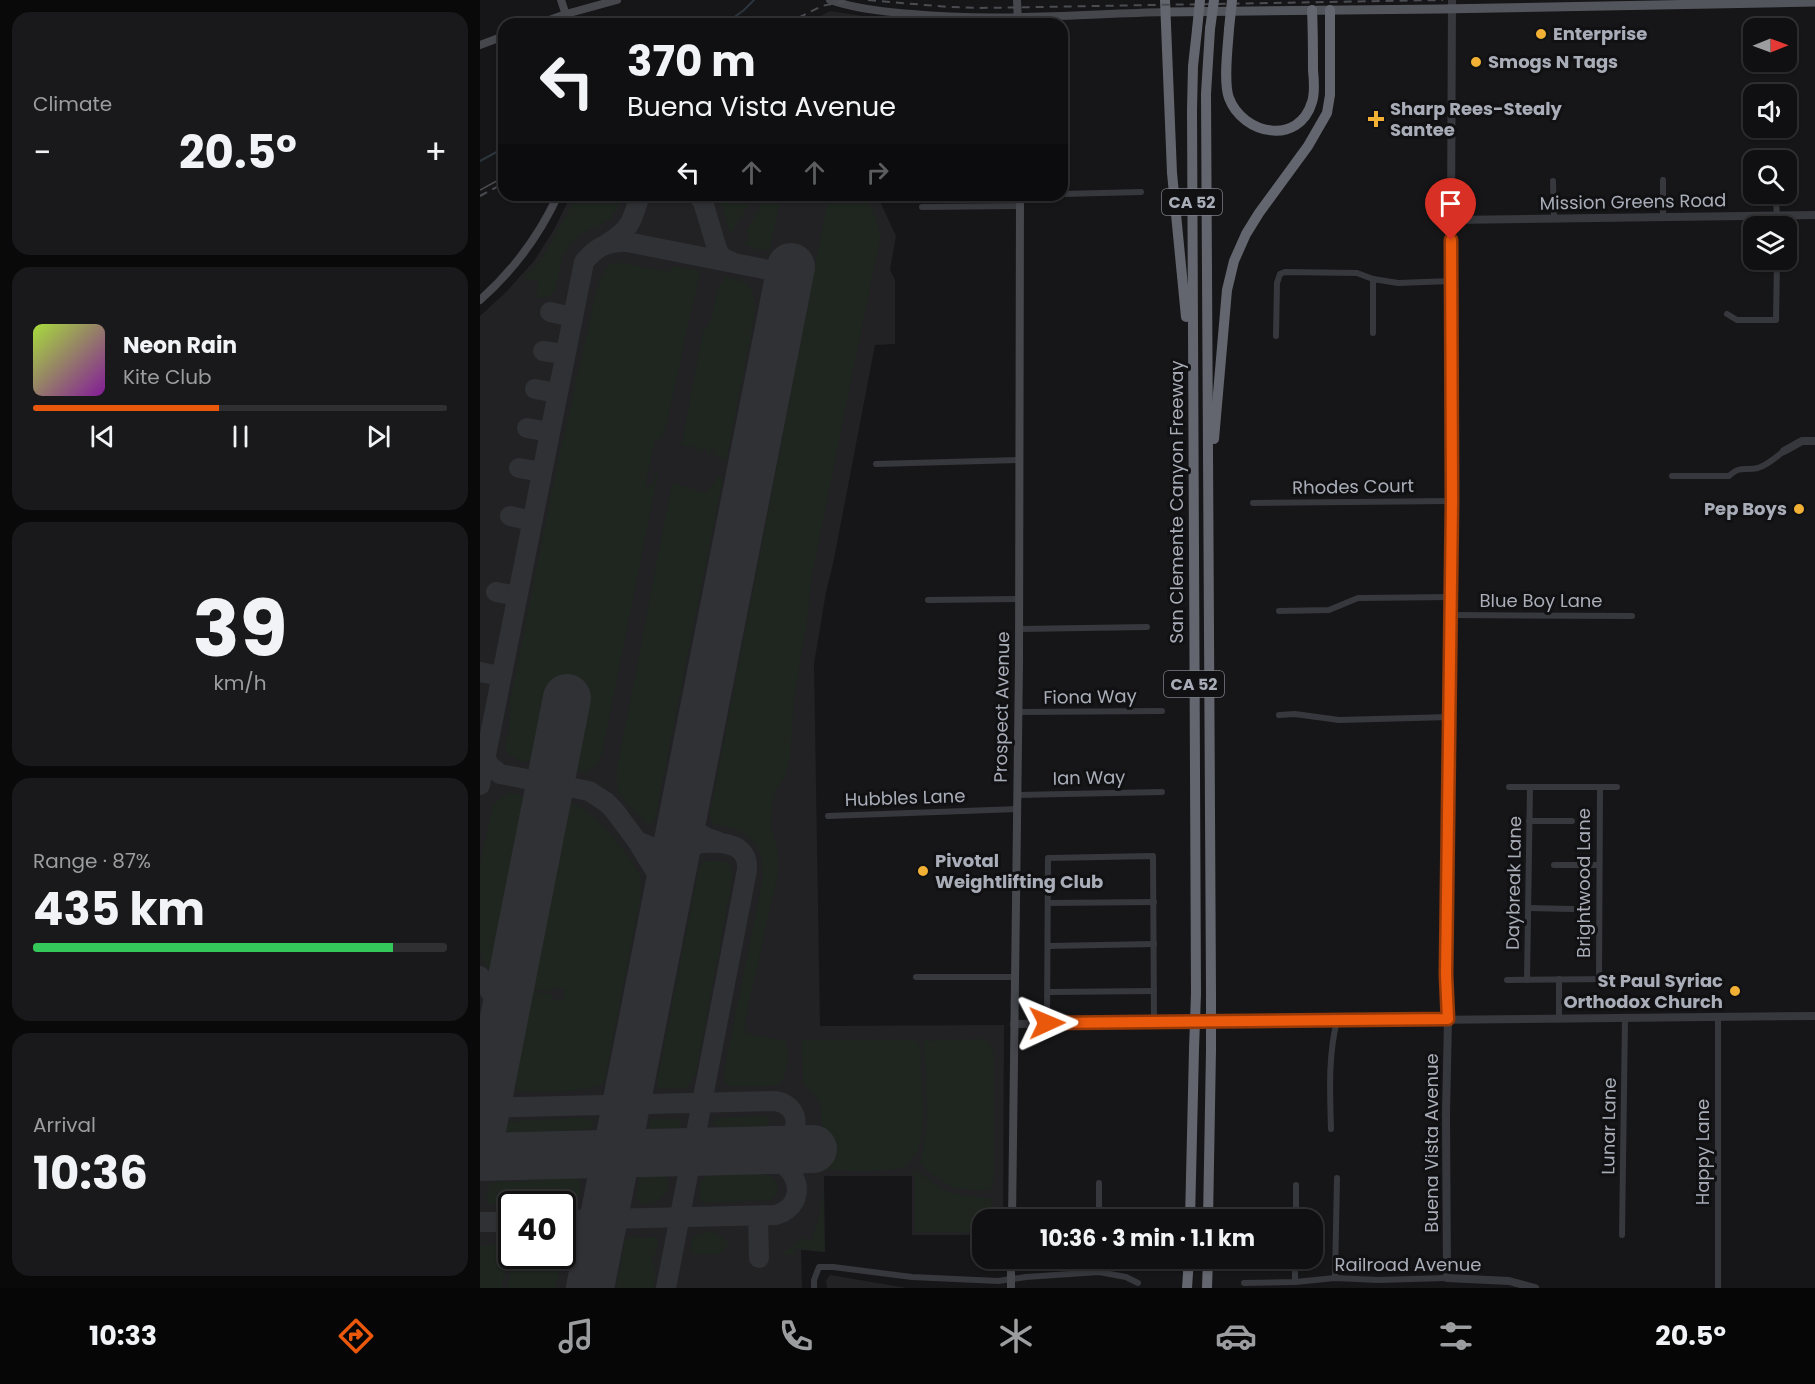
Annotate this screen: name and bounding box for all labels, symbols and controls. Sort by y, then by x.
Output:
north arrow [1743,18,1797,72]
map controls [1743,18,1797,270]
place label: Enterprise [1553,21,1647,46]
marker: Enterprise [1534,27,1548,41]
text: 370 m [627,32,756,91]
icon: left [528,42,606,120]
place label: Smogs N Tags [1488,49,1618,74]
marker: Smogs N Tags [1469,55,1483,69]
button: sound [1743,84,1797,138]
text: Buena Vista Avenue [627,88,896,125]
text: Climate [33,90,112,118]
place label: Sharp Rees-Stealy Santee [1390,96,1563,142]
marker: Sharp Rees-Stealy Santee [1367,110,1385,128]
text: 20.5° [179,121,297,184]
text: − [33,129,51,176]
text: + [424,129,447,176]
button: search [1743,150,1797,204]
icon: left [672,156,705,189]
icon: ahead [735,156,768,189]
icon: ahead [798,156,831,189]
icon: right [861,156,894,189]
pin [1425,178,1476,240]
icon: arrive [1434,187,1467,220]
street label: Mission Greens Road [1540,187,1726,216]
road number: CA 52 [1162,189,1222,215]
button: layers [1743,216,1797,270]
text: Neon Rain [123,330,237,361]
street label: San Clemente Canyon Freeway [1164,360,1189,644]
text: Kite Club [123,363,212,391]
icon: previous [86,420,119,453]
icon: pause [224,420,257,453]
icon: next [362,420,395,453]
street label: Rhodes Court [1292,473,1414,500]
place label: Pep Boys [1704,496,1787,521]
marker: Pep Boys [1792,502,1806,516]
text: 39 [192,574,288,683]
street label: Blue Boy Lane [1479,588,1603,613]
street label: Prospect Avenue [988,631,1015,783]
text: km/h [213,669,267,697]
road number: CA 52 [1164,671,1224,697]
street label: Fiona Way [1043,683,1137,710]
street label: Ian Way [1052,764,1126,791]
street label: Hubbles Lane [844,783,966,812]
street label: Brightwood Lane [1571,808,1596,958]
street label: Daybreak Lane [1500,816,1527,950]
text: Range · 87% [33,847,151,875]
place label: Pivotal Weightlifting Club [935,848,1103,894]
marker: Pivotal Weightlifting Club [916,864,930,878]
text: 435 km [33,878,205,941]
place label: St Paul Syriac Orthodox Church [1563,968,1723,1014]
marker: St Paul Syriac Orthodox Church [1728,984,1742,998]
position arrow [1015,991,1079,1055]
street label: Buena Vista Avenue [1419,1053,1444,1233]
street label: Lunar Lane [1595,1077,1622,1175]
street label: Happy Lane [1690,1099,1715,1205]
text: Arrival [33,1111,96,1139]
text: 10:36 [33,1142,148,1205]
speed limit sign: 40 [498,1191,576,1269]
text: 10:36 · 3 min · 1.1 km [1040,1223,1255,1254]
street label: Railroad Avenue [1335,1252,1481,1277]
icon: directions [335,1315,377,1357]
icon: music [555,1315,597,1357]
icon: phone [775,1315,817,1357]
icon: climate [995,1315,1037,1357]
icon: car [1215,1315,1257,1357]
icon: filters [1435,1315,1477,1357]
text: 10:33 [89,1317,157,1354]
text: 20.5° [1655,1317,1726,1354]

